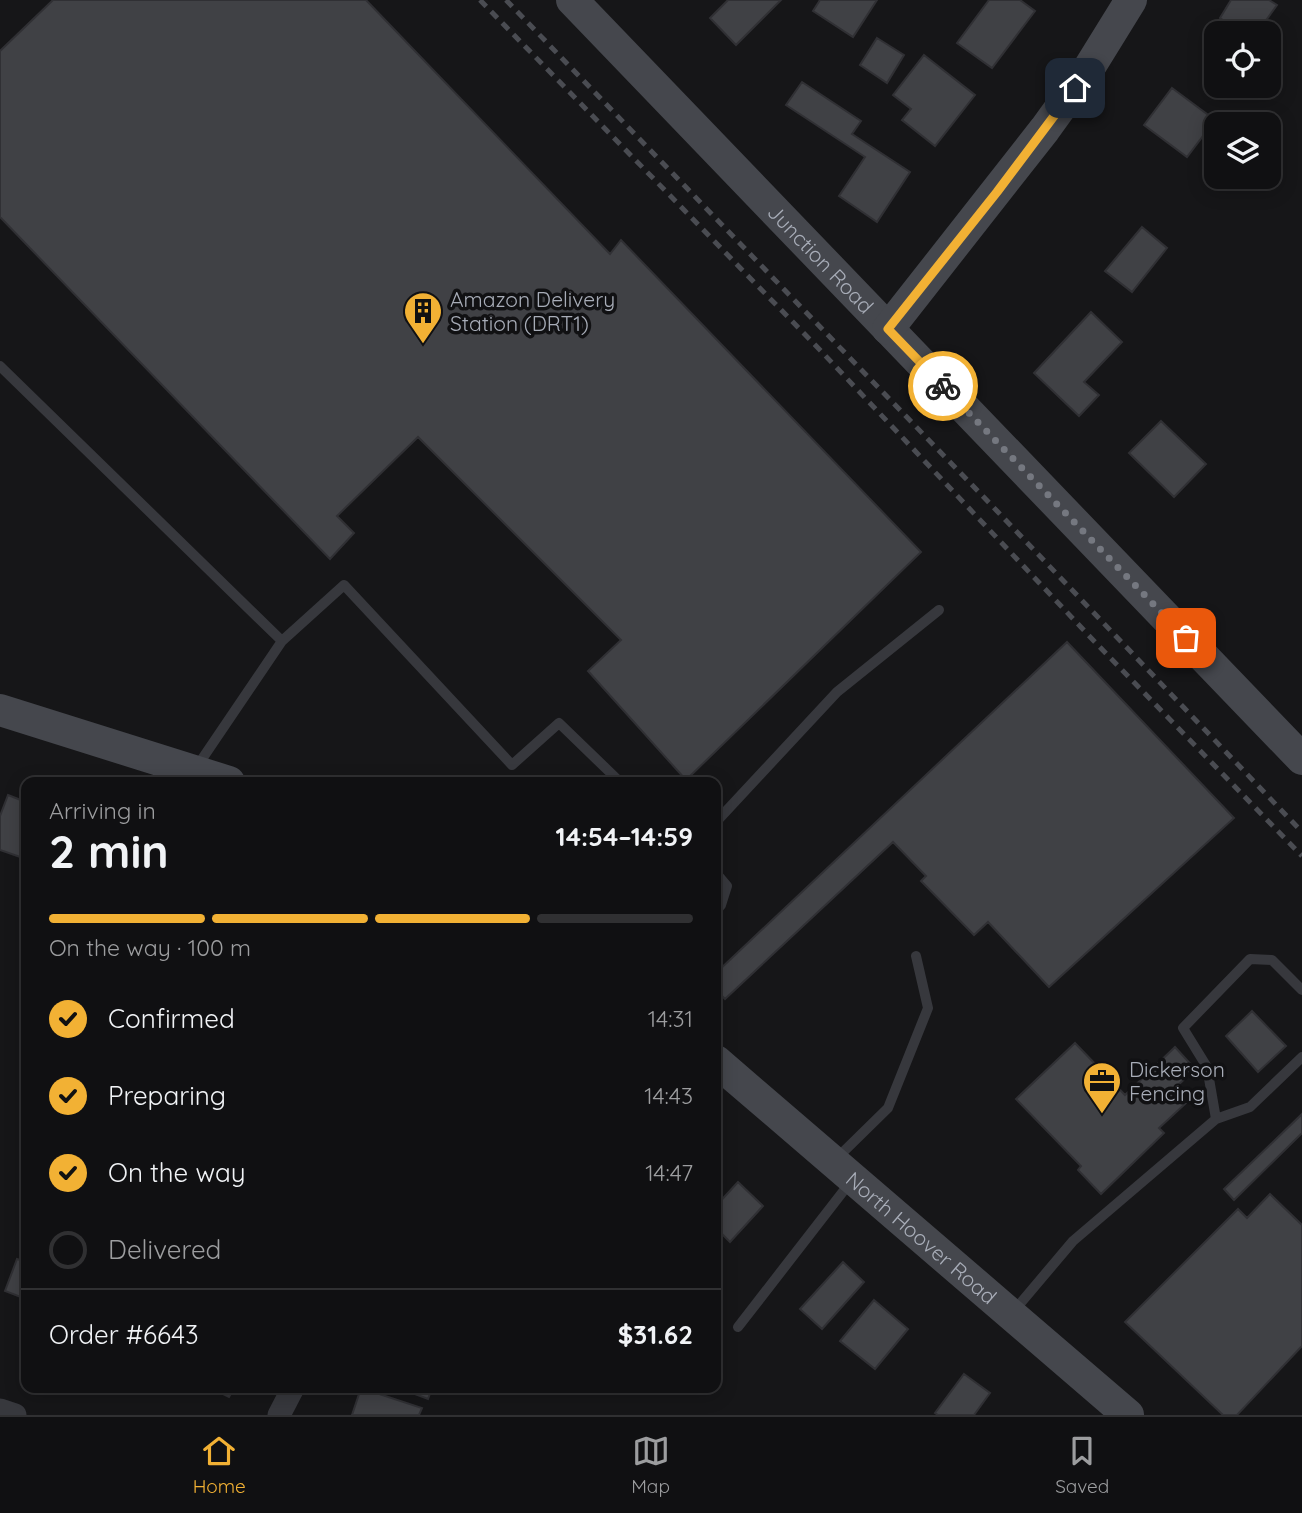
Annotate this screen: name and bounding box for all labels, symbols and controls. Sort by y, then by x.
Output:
map controls [1204,21,1281,189]
button: locate [1204,21,1281,98]
pin [1045,58,1105,118]
icon: home [1056,69,1094,107]
button: layers [1204,112,1281,189]
street label: Junction Road [763,199,879,319]
place label: Amazon Delivery Station (DRT1) [450,286,615,336]
building icon: Amazon Delivery Station (DRT1) [402,290,444,345]
courier [908,351,978,421]
icon: bike [924,367,962,405]
pin [1156,608,1216,668]
icon: bag [1167,619,1205,657]
text: Arriving in [49,796,156,825]
text: 14:54–14:59 [556,820,693,853]
text: 2 min [49,822,169,880]
text: On the way · 100 m [49,933,251,962]
icon: check [49,1000,87,1038]
text: Confirmed [108,1002,235,1035]
text: 14:31 [648,1004,693,1033]
place label: Dickerson Fencing [1129,1056,1225,1106]
office icon: Dickerson Fencing [1081,1060,1123,1115]
icon: check [49,1077,87,1115]
text: Preparing [108,1079,226,1112]
text: 14:43 [644,1081,693,1110]
icon: check [49,1154,87,1192]
text: On the way [108,1156,246,1189]
text: 14:47 [645,1158,693,1187]
street label: North Hoover Road [841,1166,1002,1309]
text: Delivered [108,1233,221,1266]
text: Order #6643 [49,1318,199,1351]
text: $31.62 [618,1318,693,1351]
tab: Home [193,1432,246,1498]
tab: Map [631,1432,670,1498]
tab: Saved [1055,1432,1109,1498]

